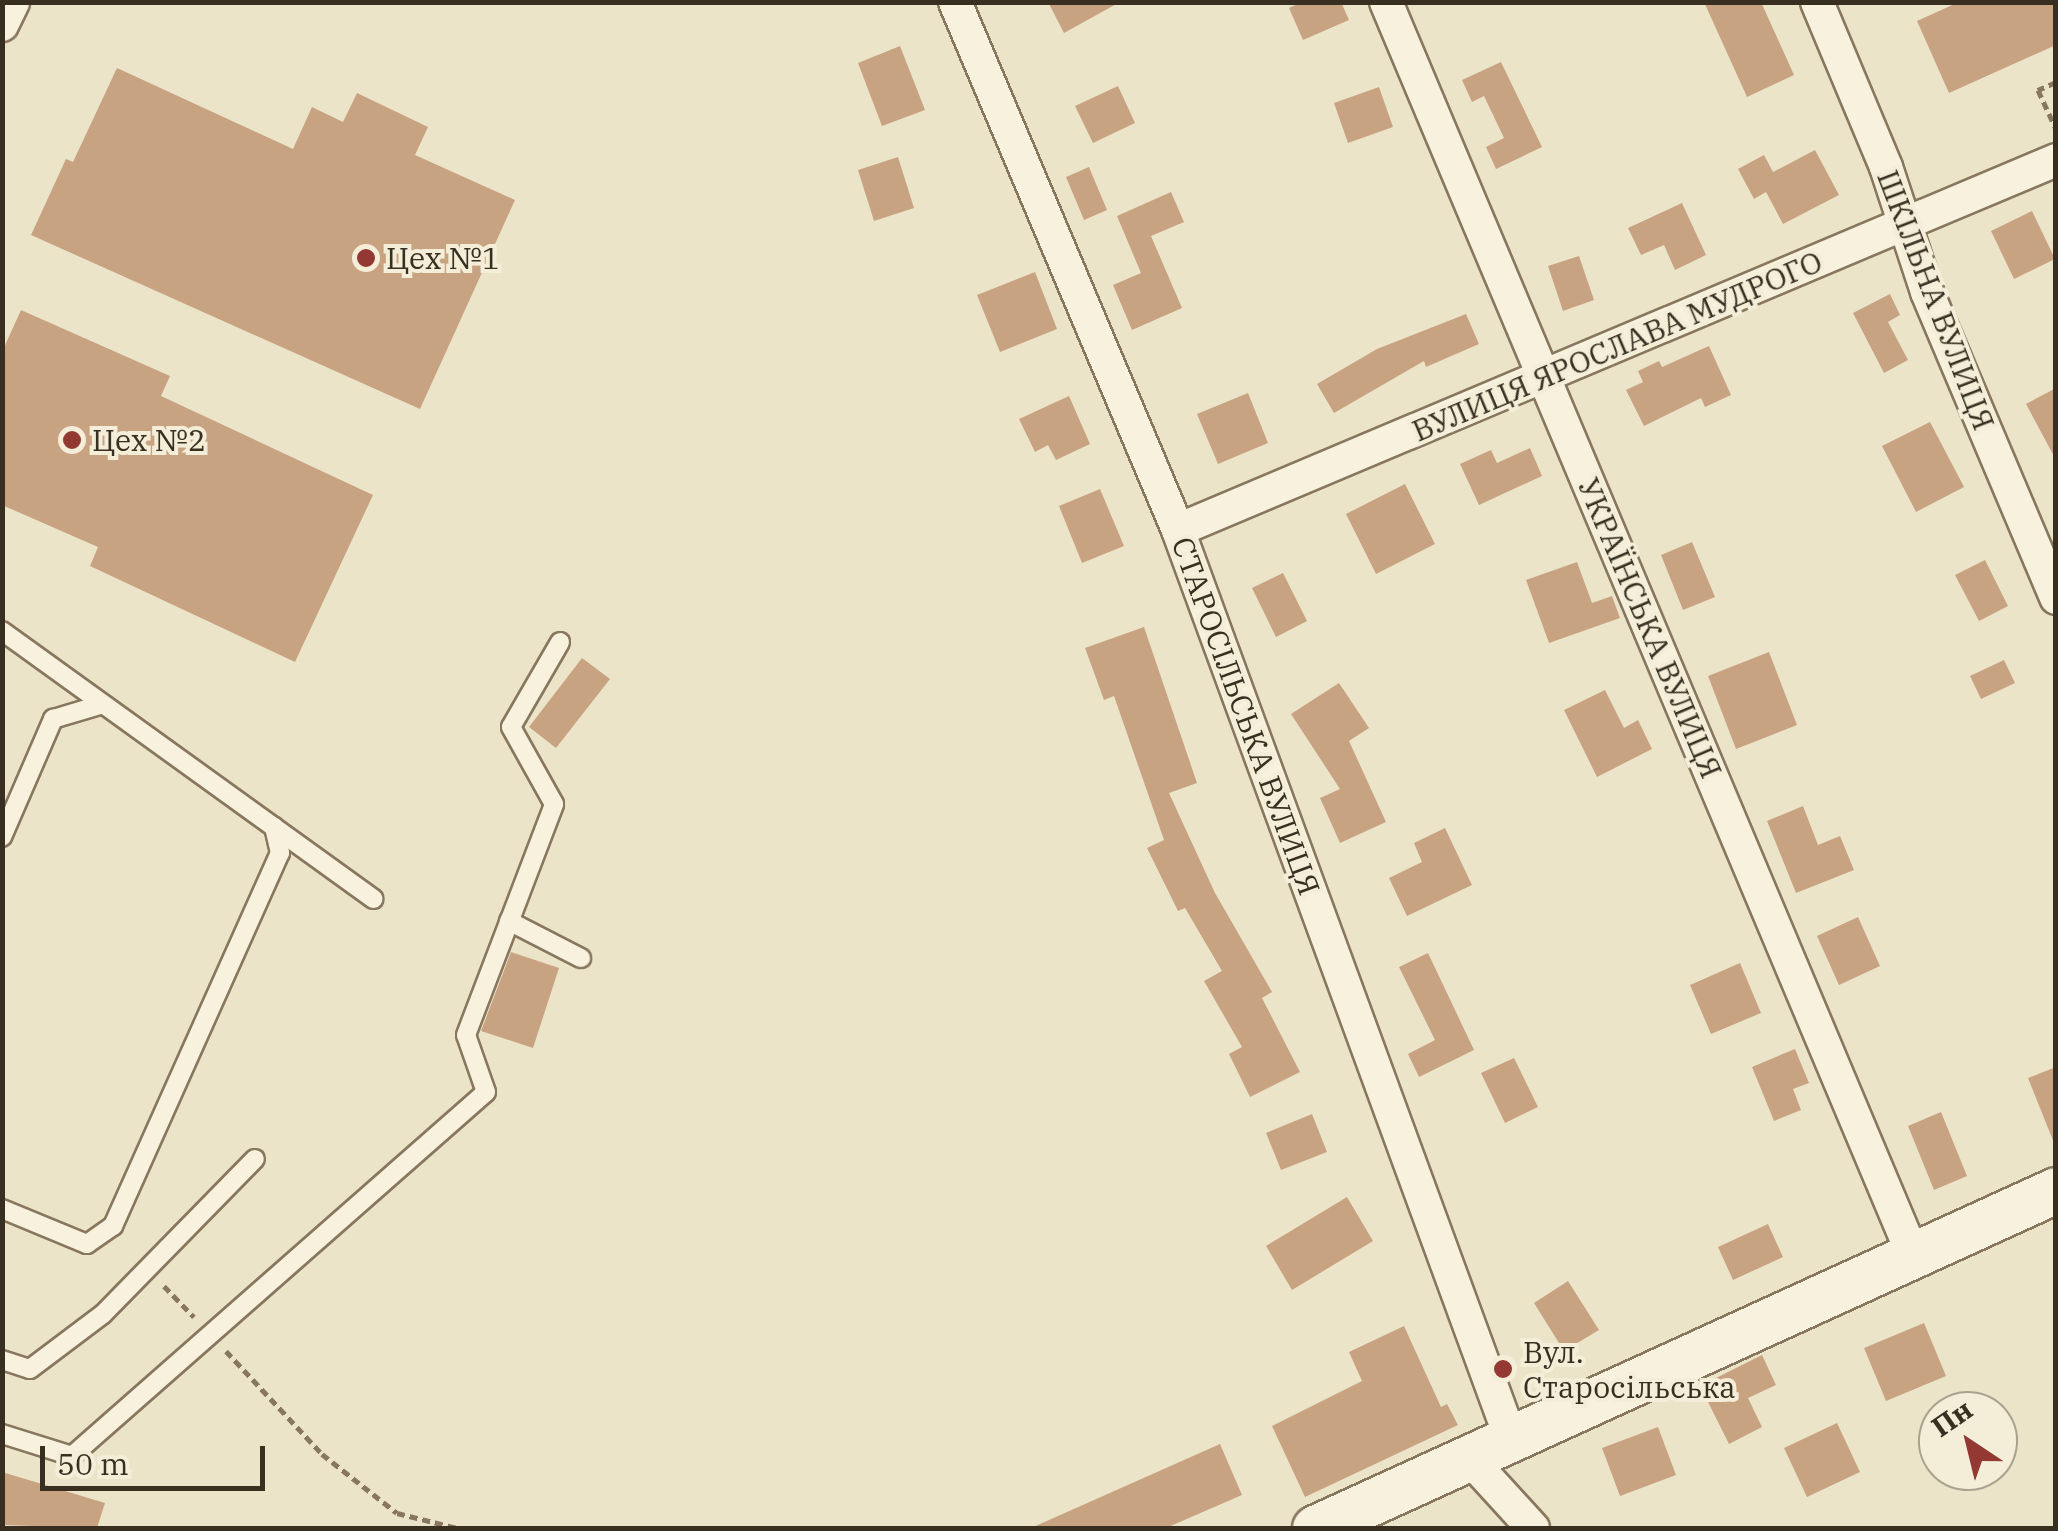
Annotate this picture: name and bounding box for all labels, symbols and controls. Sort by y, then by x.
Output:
street label: ШКІЛЬНА ВУЛИЦЯ [1870,165,2002,435]
place label: Цех №1 [386,240,500,276]
street label: ВУЛИЦЯ ЯРОСЛАВА МУДРОГО [1407,243,1827,449]
marker: Цех №1 [355,247,377,269]
place label: Цех №2 [92,422,206,458]
marker: Цех №2 [61,429,83,451]
street label: УКРАЇНСЬКА ВУЛИЦЯ [1570,473,1730,783]
street label: СТАРОСІЛЬСЬКА ВУЛИЦЯ [1164,532,1328,900]
place label: Вул. Старосільська [1523,1334,1736,1404]
marker: Вул. Старосільська [1492,1358,1514,1380]
north arrow [1918,1391,2018,1491]
text: Пн [1924,1391,1979,1445]
scale bar [45,1426,270,1488]
text: 50 m [57,1444,129,1483]

